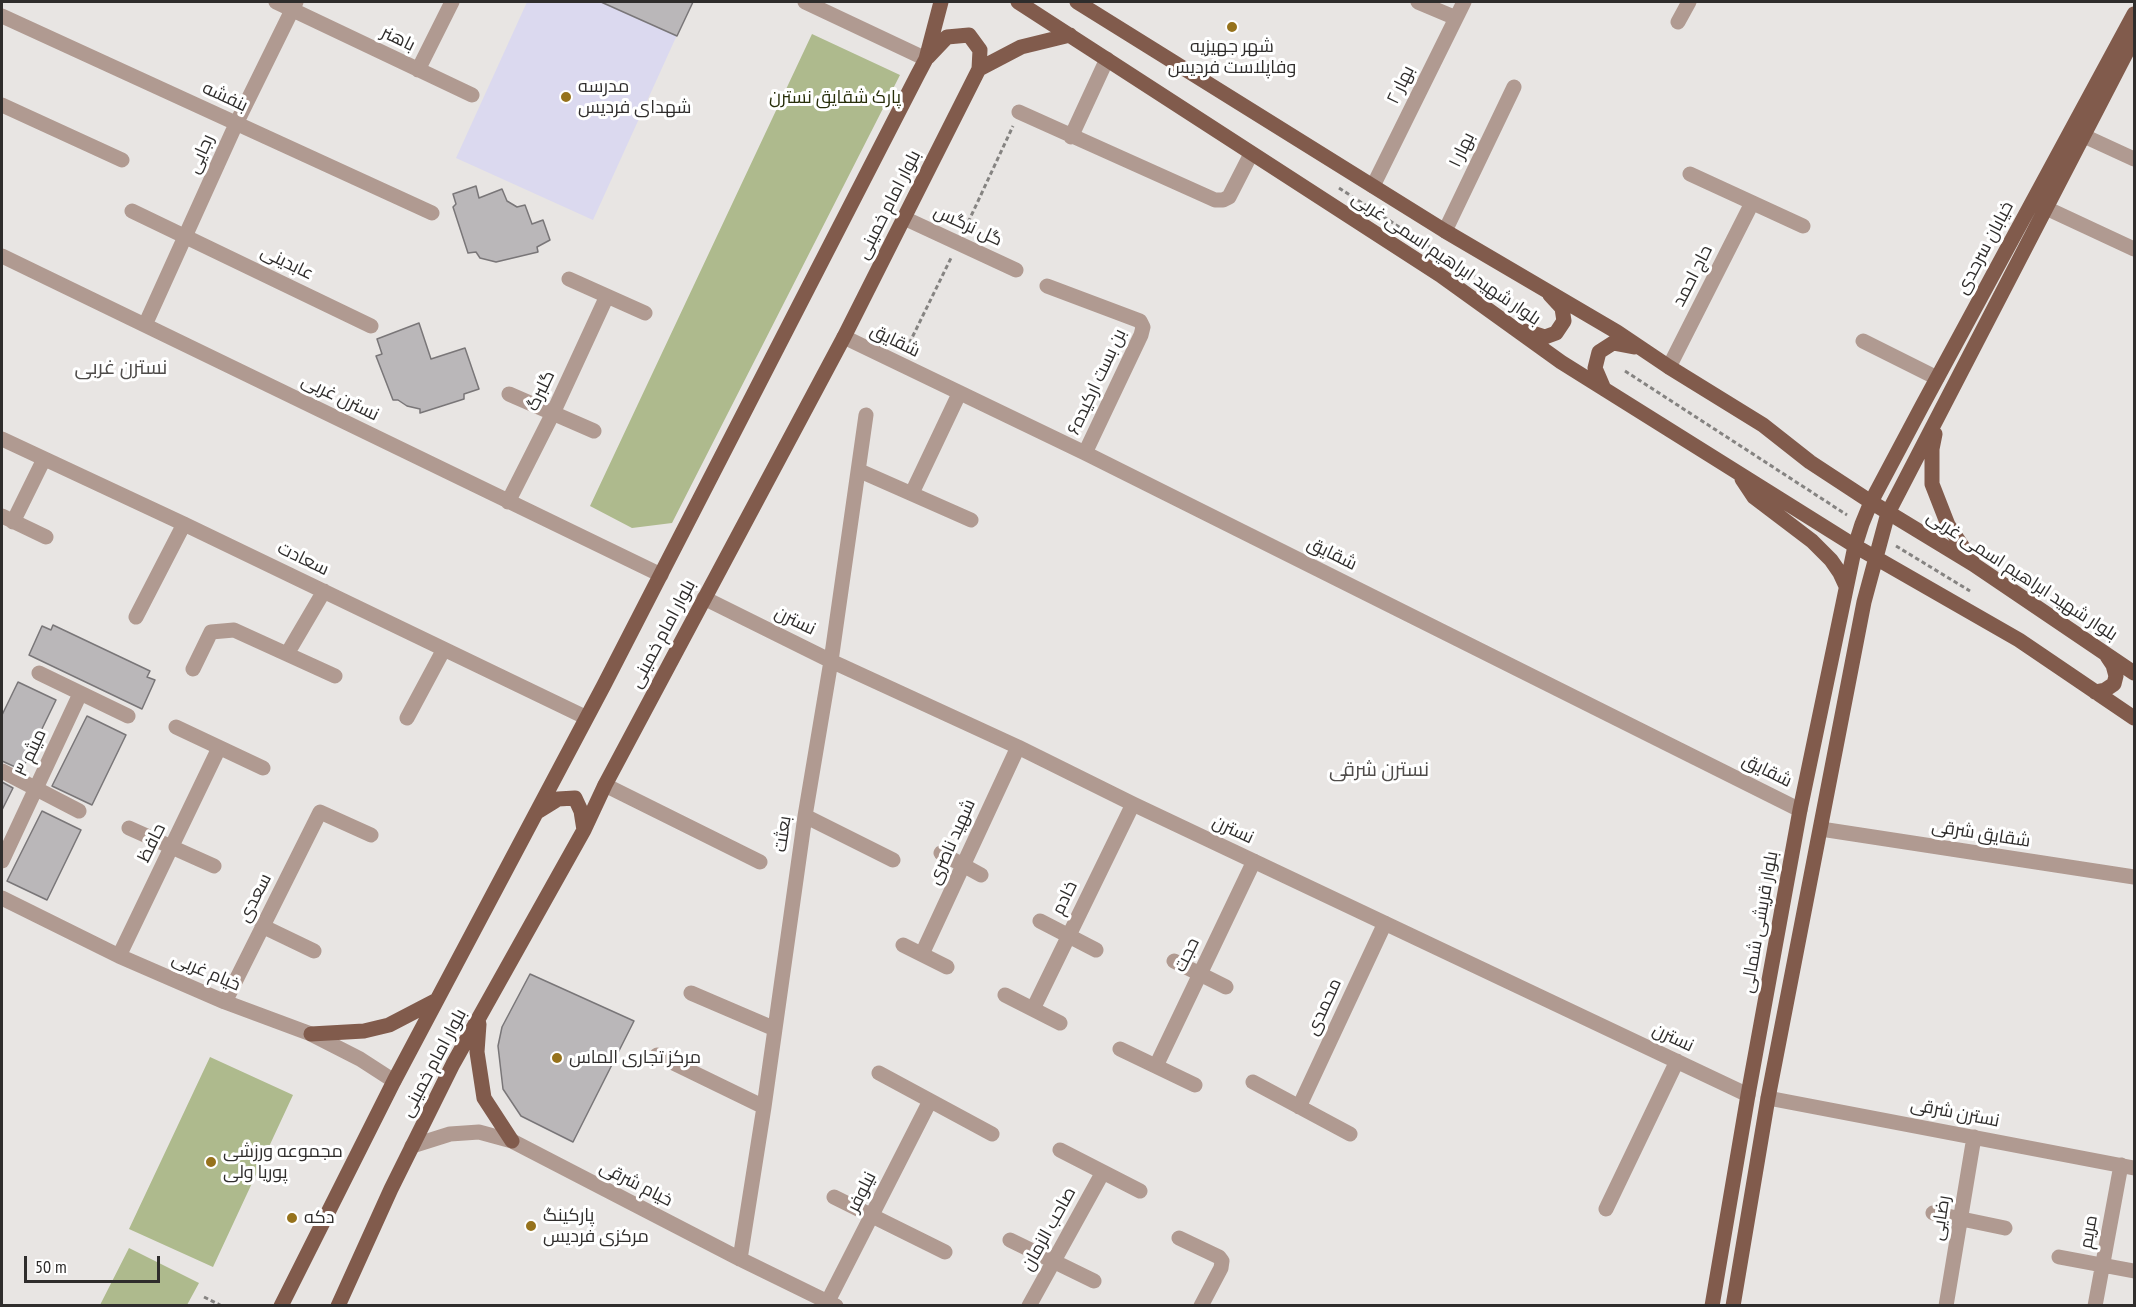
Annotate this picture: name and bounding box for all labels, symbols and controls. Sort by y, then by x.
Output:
marker: شهر جهیزیه وفاپلاست فردیس [1225,20,1239,34]
street label: باهنر [377,22,419,56]
place label: شهر جهیزیه وفاپلاست فردیس [1168,36,1296,78]
street label: بهار ۲ [1383,62,1419,108]
place label: مدرسه شهدای فردیس [578,76,691,118]
street label: بنفشه [199,77,251,117]
park label: پارک شقایق نسترن [769,87,901,109]
marker: مدرسه شهدای فردیس [559,90,573,104]
street label: بهار ۱ [1444,129,1480,171]
street label: رجایی [183,131,219,177]
street label: بلوار امام خمینی [852,147,926,263]
street label: بلوار شهید ابراهیم اسمی غربی [1347,188,1545,330]
street label: خیابان سرحدی [1951,198,2019,298]
street label: گل نرگس [930,201,1006,251]
street label: عابدینی [257,241,317,285]
street label: حاج احمد [1668,242,1718,310]
street label: شقایق [867,320,923,362]
street label: بن بست ارکیده۶ [1063,325,1131,439]
district label: نسترن غربی [75,356,167,380]
street label: گلبرگ [522,367,560,415]
street label: نسترن غربی [298,370,382,426]
street label: بلوار شهید ابراهیم اسمی غربی [1923,506,2121,646]
street label: شقایق [1304,533,1360,575]
street label: سعادت [274,537,332,581]
street label: بلوار امام خمینی [625,576,701,692]
street label: نسترن [771,602,819,640]
street label: میثم ۳ [11,726,51,780]
street label: شقایق [1739,750,1795,792]
district label: نسترن شرقی [1329,758,1429,782]
street label: شهید ناصری [924,796,980,888]
street label: نسترن [1209,811,1257,849]
street label: بعثت [770,815,796,853]
street label: شقایق شرقی [1930,816,2032,852]
street label: حافظ [133,820,171,866]
street label: بلوار قریشی شمالی [1737,849,1783,995]
street label: سعدی [234,870,276,926]
street label: خادم [1048,877,1082,919]
street label: حجت [1170,934,1204,976]
street label: خیام غربی [168,948,244,996]
street label: محمدی [1301,975,1347,1039]
street label: بلوار امام خمینی [396,1005,472,1121]
street label: نسترن [1649,1019,1697,1057]
place label: مرکز تجاری الماس [569,1047,701,1069]
marker: مرکز تجاری الماس [550,1051,564,1065]
street label: نسترن شرقی [1909,1094,2001,1132]
place label: مجموعه ورزشی پوریا ولی [223,1141,343,1184]
marker: مجموعه ورزشی پوریا ولی [204,1155,218,1169]
street label: خیام شرقی [596,1156,676,1212]
street label: نیلوفر [843,1168,881,1216]
street label: صاحب الزمان [1017,1183,1081,1275]
street label: رضایی [1927,1194,1955,1242]
place label: پارکینگ مرکزی فردیس [543,1205,649,1248]
place label: دکه [304,1207,334,1229]
marker: دکه [285,1211,299,1225]
street label: مریم [2075,1214,2103,1250]
marker: پارکینگ مرکزی فردیس [524,1219,538,1233]
scale bar [27,1244,164,1282]
text: 50 m [35,1255,67,1278]

